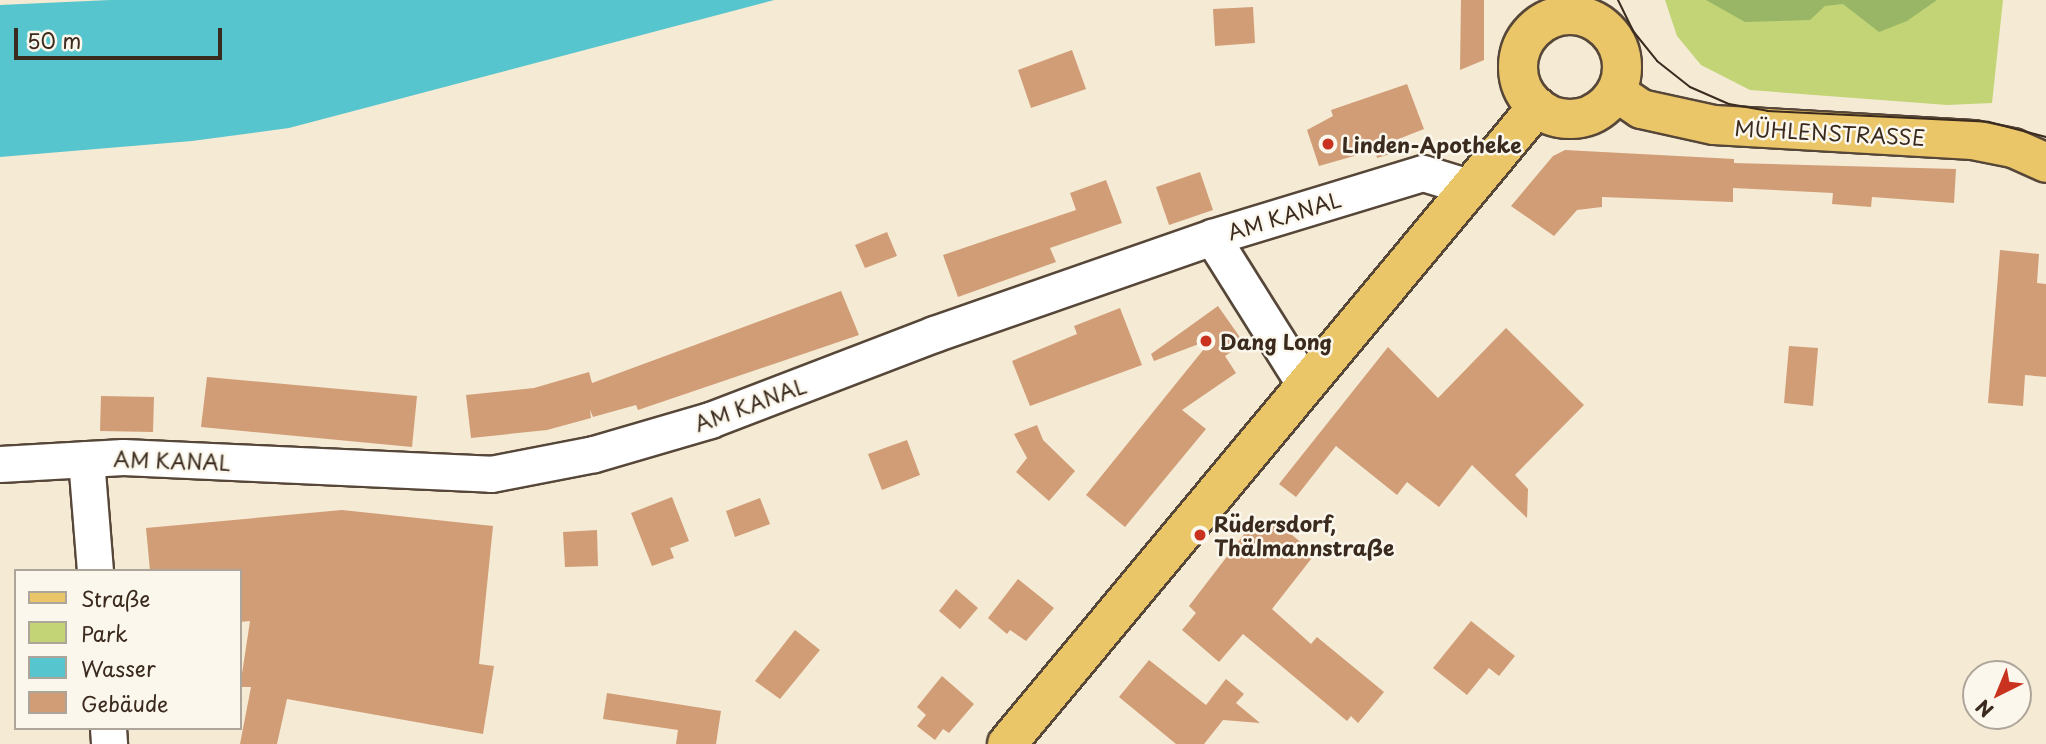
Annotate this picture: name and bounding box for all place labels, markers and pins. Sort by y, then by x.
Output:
place label: Linden-Apotheke [1342,131,1522,157]
marker: Linden-Apotheke [1320,136,1336,152]
place label: Dang Long [1220,328,1332,354]
marker: Dang Long [1198,333,1214,349]
place label: Rüdersdorf, Thälmannstraße [1214,510,1394,560]
marker: Rüdersdorf, Thälmannstraße [1192,527,1208,543]

